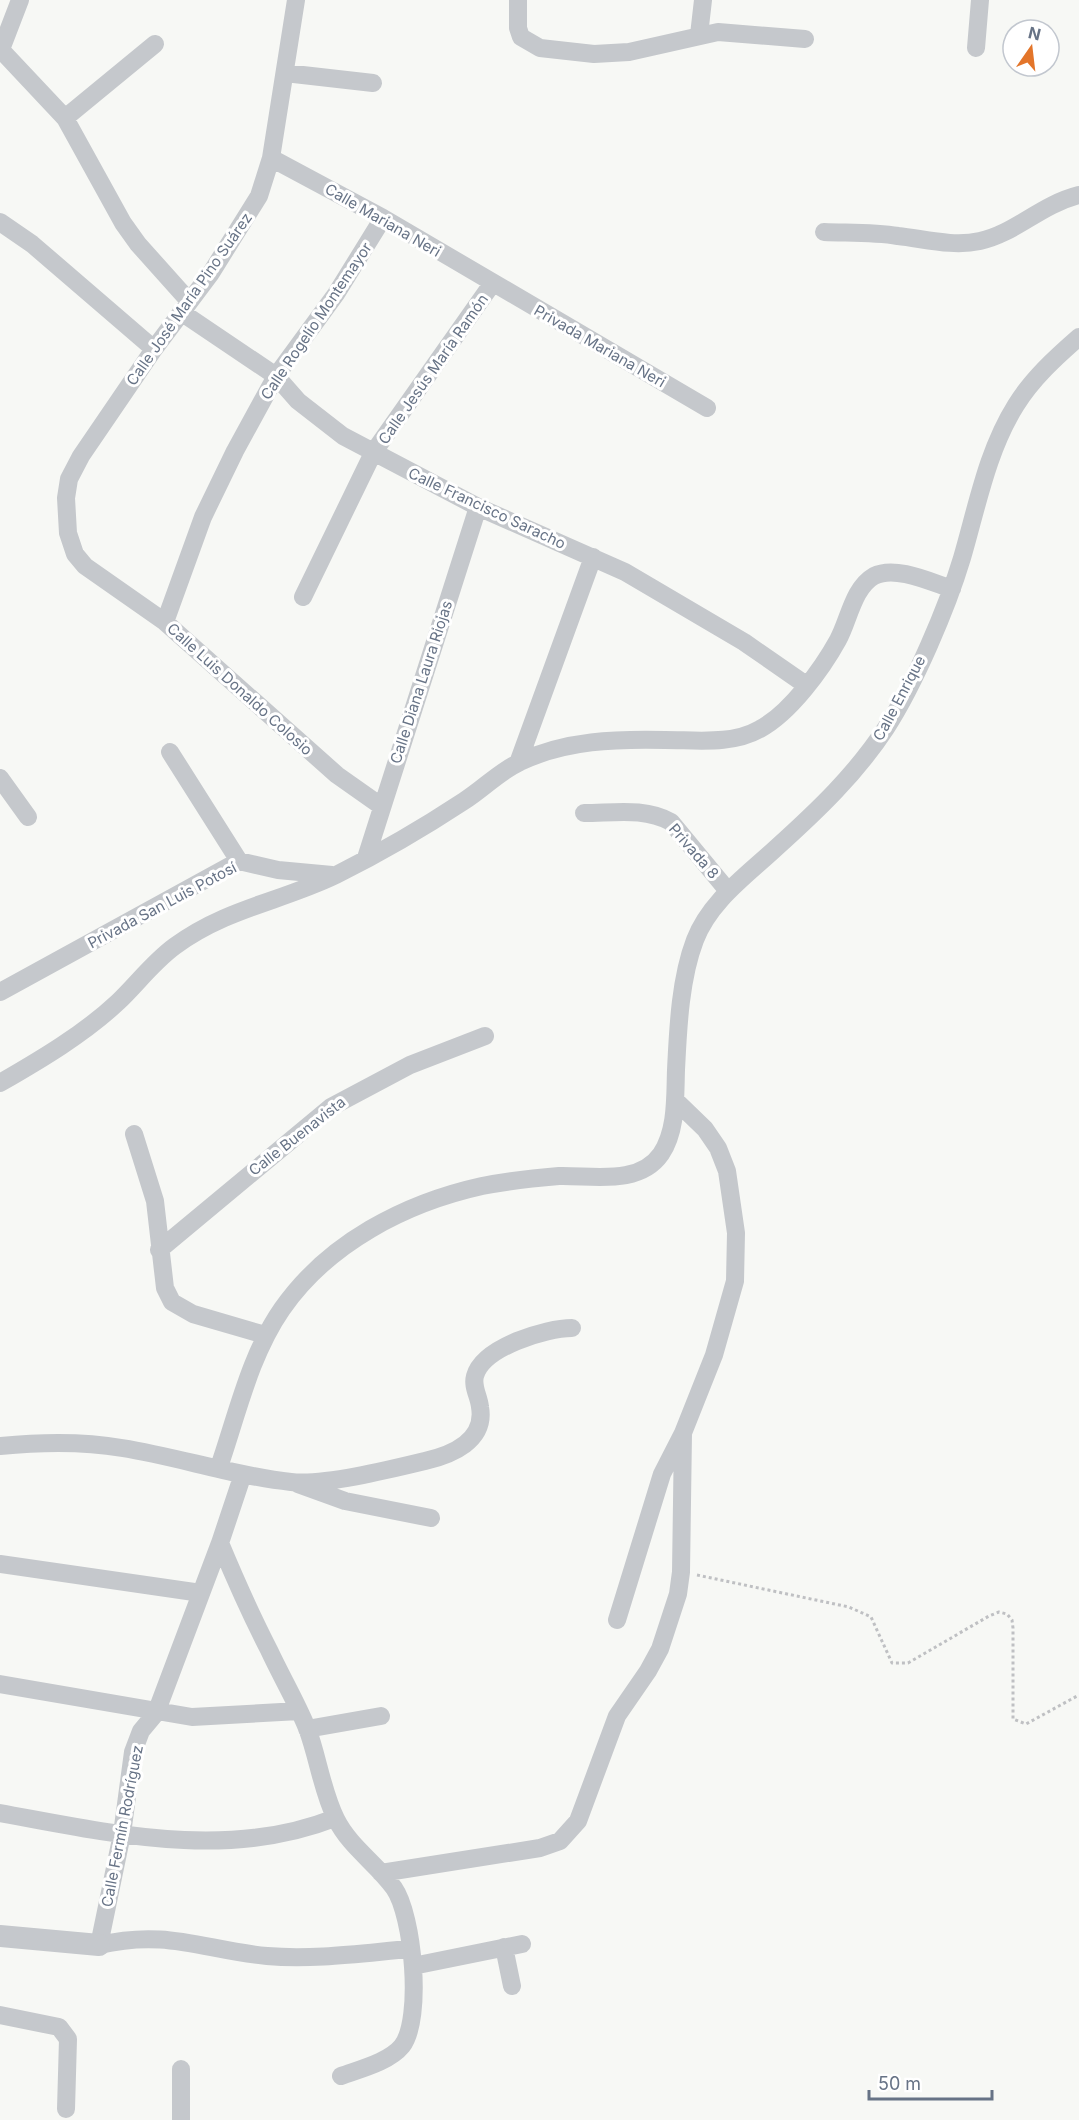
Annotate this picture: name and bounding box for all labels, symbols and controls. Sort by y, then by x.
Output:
north arrow [1001,18,1061,78]
text: N [1026,22,1043,45]
street label: Calle Mariana Neri [322,179,444,261]
street label: Calle José María Pino Suárez [122,209,256,389]
street label: Calle Rogelio Montemayor [256,239,376,403]
street label: Calle Jesús María Ramón [374,290,492,448]
street label: Privada Mariana Neri [531,301,669,391]
street label: Calle Francisco Saracho [405,463,569,553]
street label: Calle Diana Laura Riojas [386,598,456,766]
street label: Calle Luis Donaldo Colosio [163,619,317,759]
street label: Calle Enrique [869,652,929,744]
street label: Privada 8 [665,819,723,883]
street label: Privada San Luis Potosí [84,858,240,952]
street label: Calle Buenavista [245,1092,349,1180]
street label: Calle Fermín Rodríguez [97,1744,147,1908]
scale bar [869,2063,992,2101]
text: 50 m [878,2073,921,2094]

